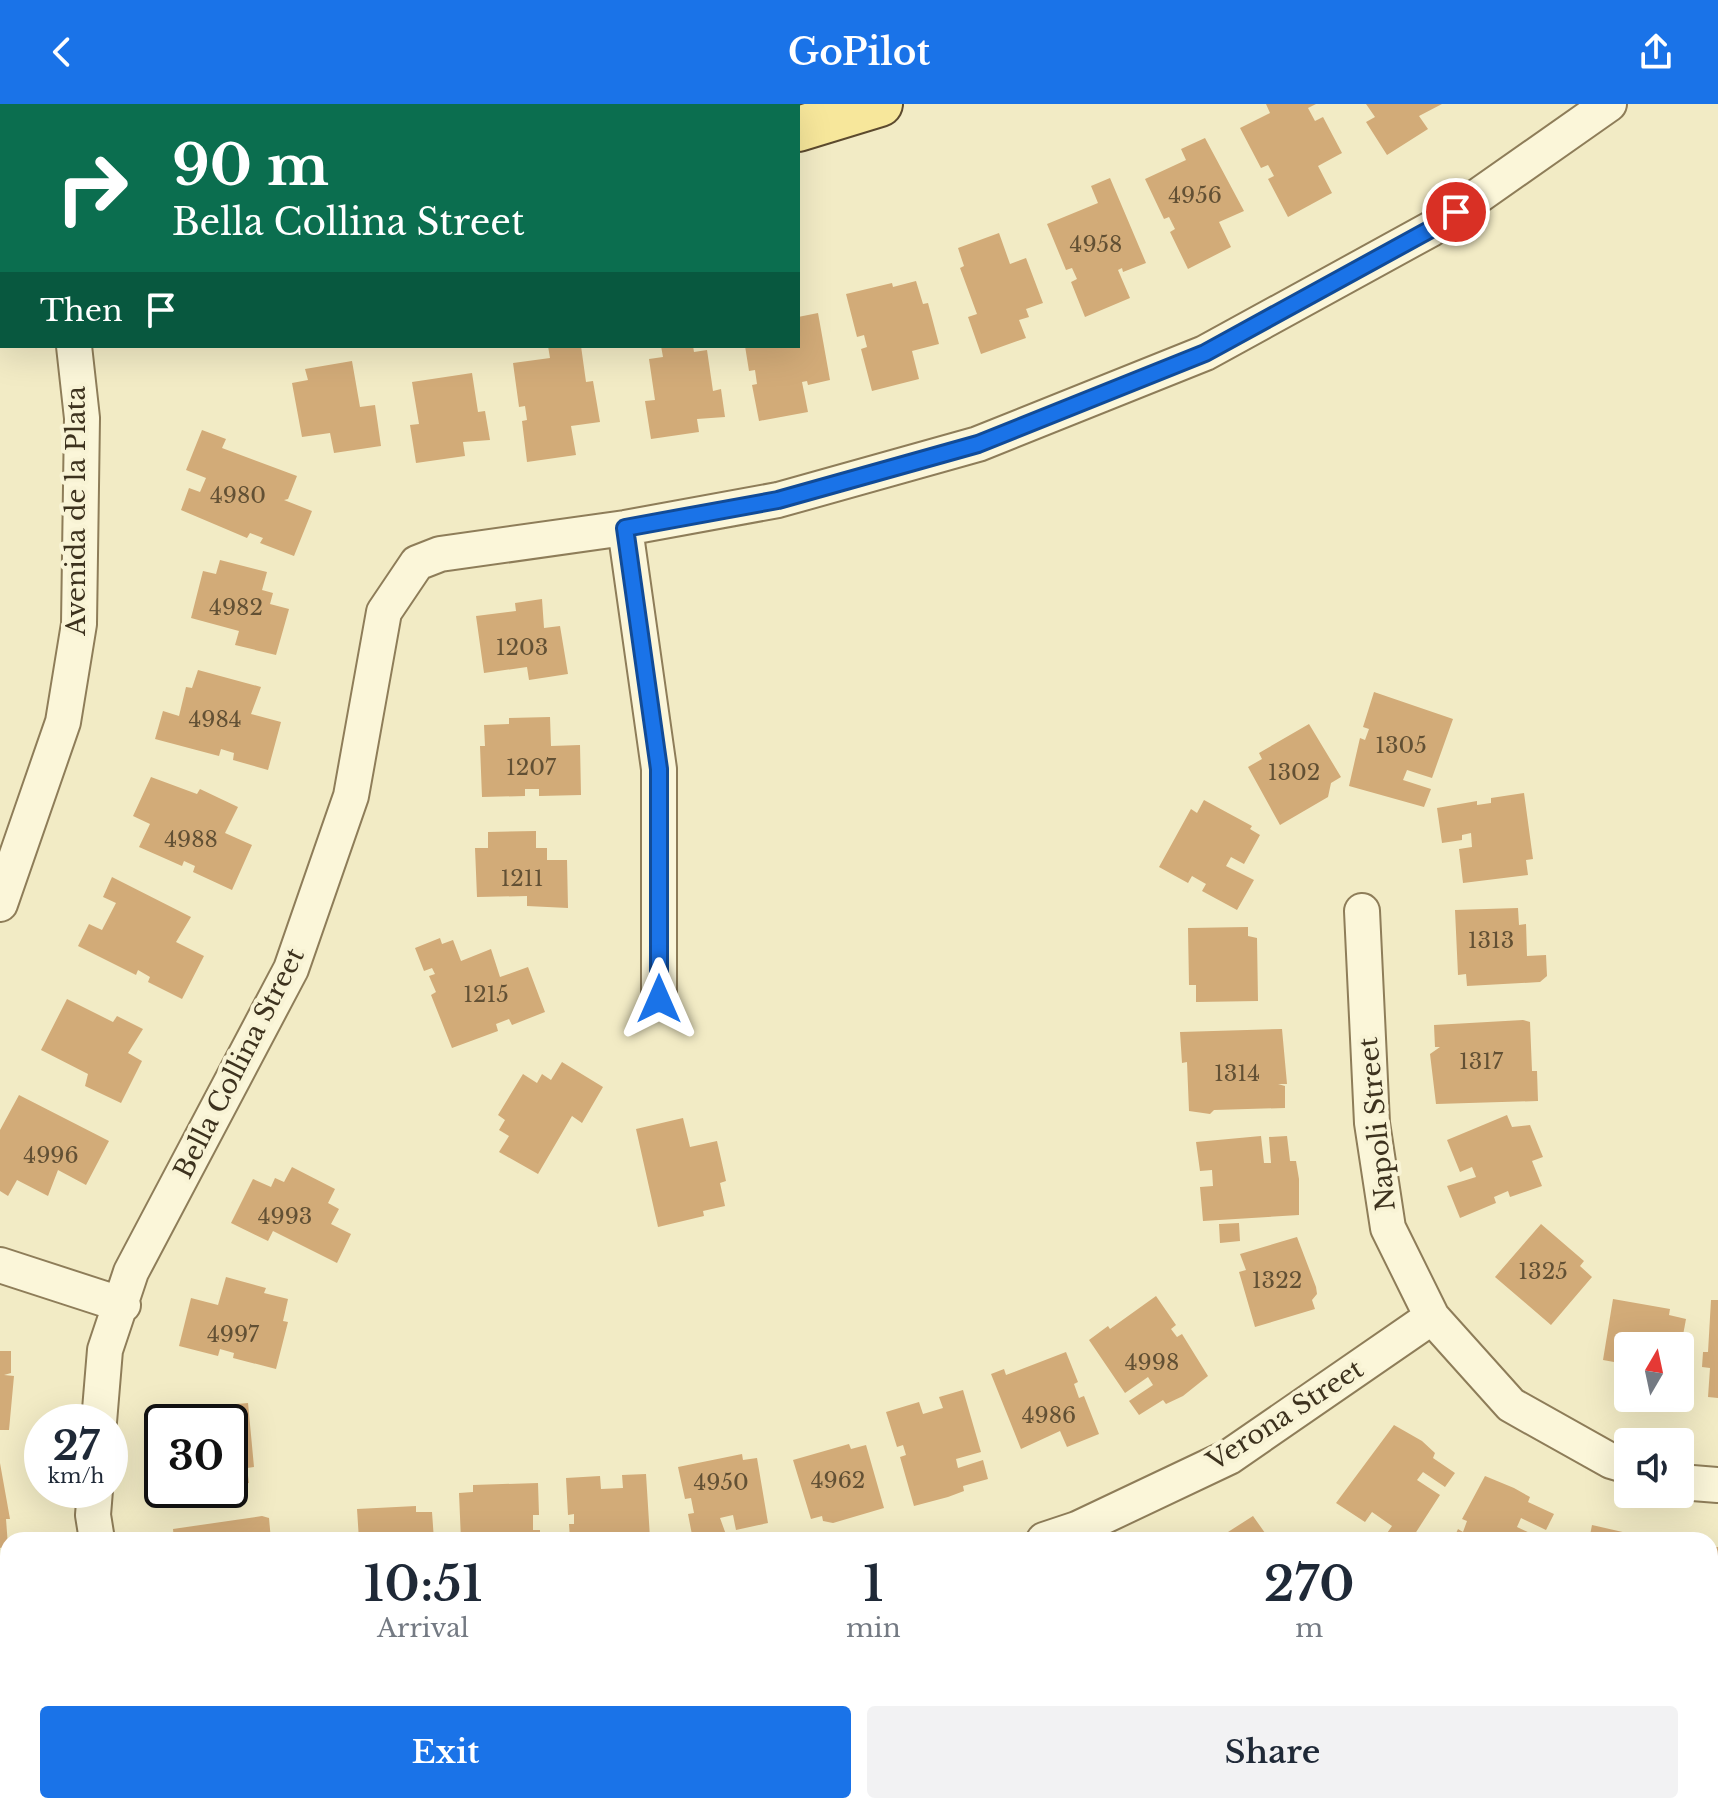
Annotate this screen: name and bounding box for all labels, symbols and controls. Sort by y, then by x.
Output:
icon: back [40,30,84,74]
text: GoPilot [788,30,930,75]
icon: share [1634,30,1678,74]
text: 90 m [172,131,329,200]
icon: right [40,136,144,240]
pin [1422,178,1490,246]
house number: 4956 [1168,182,1222,209]
icon: arrive [1434,190,1478,234]
text: Bella Collina Street [172,200,525,245]
house number: 4958 [1070,231,1122,258]
icon: arrive [139,288,183,332]
text: Then [40,292,123,329]
street label: Avenida de la Plata [60,386,92,637]
house number: 4980 [210,482,266,509]
house number: 4982 [209,594,263,621]
house number: 1203 [496,634,548,661]
house number: 4984 [188,706,242,733]
house number: 1305 [1375,732,1427,759]
house number: 1207 [506,754,557,781]
house number: 1302 [1268,759,1320,786]
house number: 4988 [164,826,218,853]
house number: 1211 [501,865,544,892]
house number: 1313 [1468,927,1514,954]
street label: Bella Collina Street [167,942,311,1184]
position arrow [617,957,701,1041]
house number: 1215 [463,981,509,1008]
street label: Napoli Street [1352,1035,1402,1212]
house number: 1317 [1459,1048,1504,1075]
house number: 1314 [1214,1060,1260,1087]
house number: 4996 [23,1142,79,1169]
house number: 4993 [258,1203,312,1230]
house number: 1325 [1518,1258,1568,1285]
house number: 1322 [1252,1267,1302,1294]
house number: 4997 [207,1321,260,1348]
north arrow [1614,1332,1694,1412]
map controls [1614,1332,1694,1508]
house number: 4998 [1125,1349,1179,1376]
street label: Verona Street [1200,1352,1369,1478]
house number: 4986 [1022,1402,1076,1429]
speed limit sign: 30 [144,1404,248,1508]
text: 27 [53,1421,99,1471]
button: sound [1614,1428,1694,1508]
text: km/h [48,1464,104,1488]
house number: 4962 [811,1467,865,1494]
house number: 4950 [693,1469,749,1496]
text: 10:51 [363,1554,483,1614]
text: 1 [863,1554,884,1614]
text: 270 [1264,1554,1355,1614]
text: Arrival [377,1612,469,1644]
text: min [846,1612,901,1644]
text: m [1295,1612,1323,1644]
button: Exit [40,1706,851,1798]
button: Share [867,1706,1678,1798]

